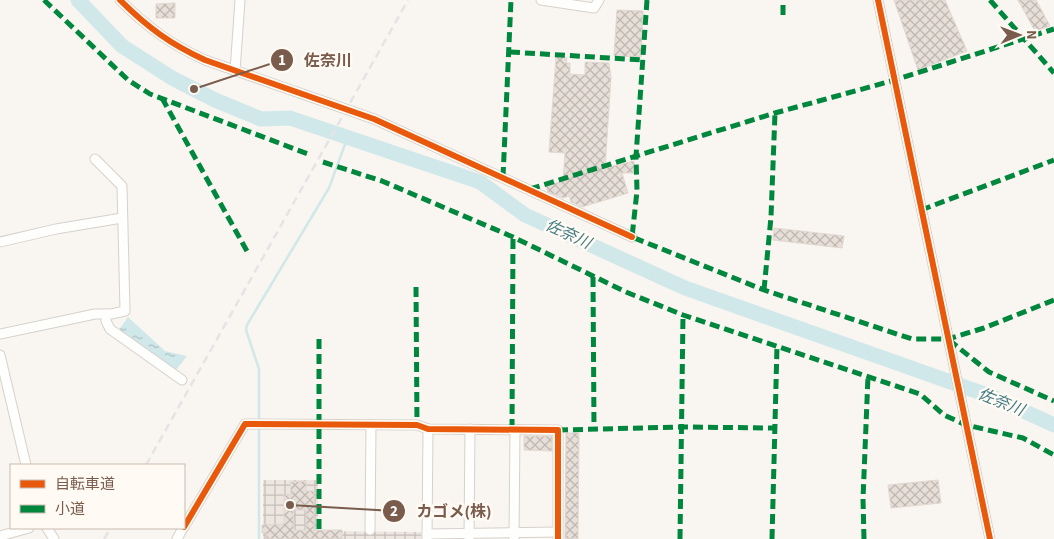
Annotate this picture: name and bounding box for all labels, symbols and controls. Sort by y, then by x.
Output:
north arrow [994,10,1044,60]
text: N [1021,30,1041,40]
callout: 佐奈川 [269,45,362,76]
text: 1 [278,50,286,71]
text: 佐奈川 [303,50,352,72]
water label: 佐奈川 [542,214,596,255]
water label: 佐奈川 [975,383,1029,422]
legend [10,464,185,529]
text: 自転車道 [55,474,115,495]
callout: カゴメ(株) [382,496,502,527]
text: 小道 [55,499,85,520]
text: 2 [390,501,398,522]
text: カゴメ(株) [416,501,492,523]

